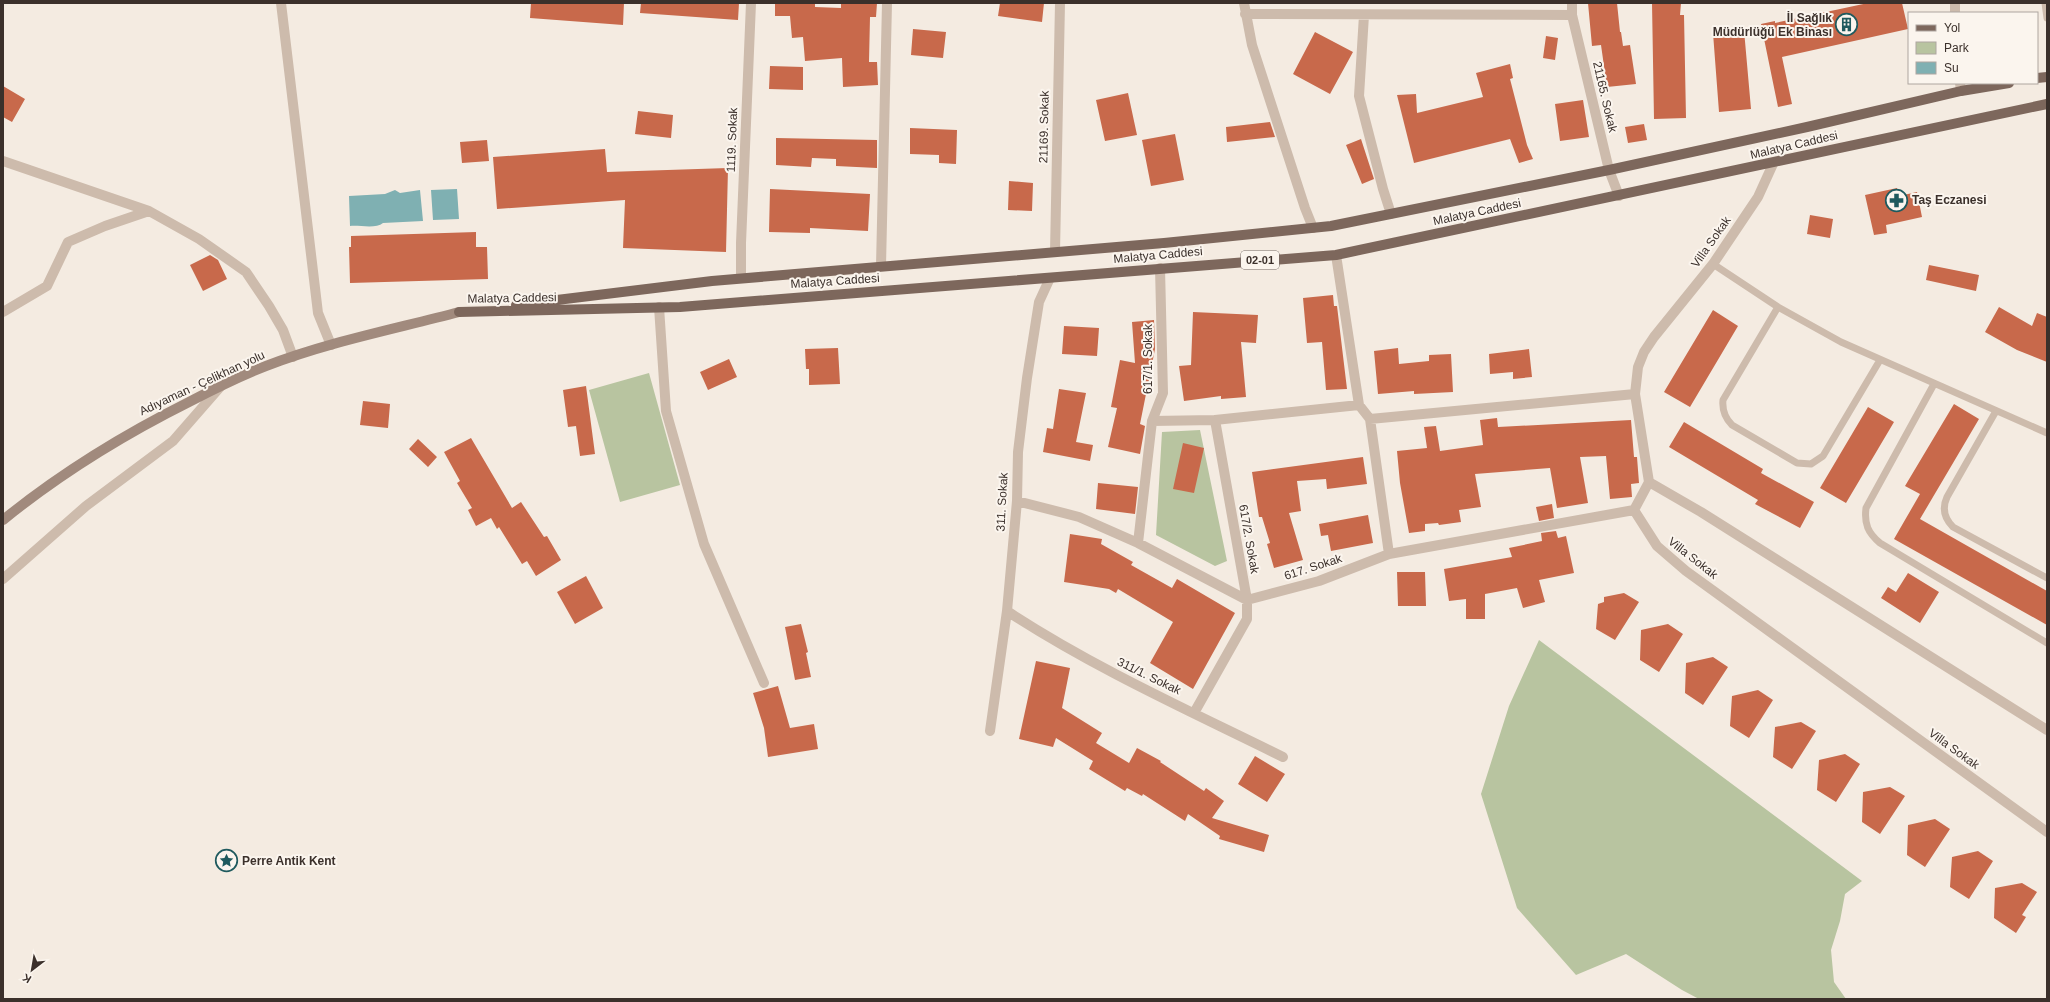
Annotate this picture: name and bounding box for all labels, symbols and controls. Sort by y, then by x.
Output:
place label: İl Sağlık Müdürlüğü Ek Binası [1713,10,1832,39]
building icon: İl Sağlık Müdürlüğü Ek Binası [1834,12,1860,38]
legend [1908,12,2038,84]
text: Yol [1944,21,1960,35]
text: Park [1944,41,1970,55]
street label: 21165. Sokak [1590,60,1620,135]
text: Su [1944,61,1959,75]
street label: 21169. Sokak [1036,90,1052,163]
street label: 1119. Sokak [724,106,740,173]
street label: Malatya Caddesi [1749,128,1839,162]
pharmacy icon: Taş Eczanesi [1883,187,1909,213]
place label: Taş Eczanesi [1912,193,1986,207]
street label: Malatya Caddesi [1432,196,1522,228]
street label: Villa Sokak [1688,213,1734,270]
street label: Malatya Caddesi [1113,244,1203,266]
road number: 02-01 [1241,251,1279,269]
street label: Malatya Caddesi [790,271,880,291]
street label: Malatya Caddesi [467,290,557,306]
street label: 617/1. Sokak [1141,323,1155,394]
street label: Adıyaman - Çelikhan yolu [137,348,267,418]
street label: 311. Sokak [993,471,1011,532]
street label: 617/2. Sokak [1236,503,1262,576]
street label: Villa Sokak [1665,534,1721,582]
street label: 617. Sokak [1282,551,1345,583]
street label: 311/1. Sokak [1115,655,1184,698]
street label: Villa Sokak [1926,726,1983,773]
place icon: Perre Antik Kent [213,848,239,874]
place label: Perre Antik Kent [242,854,336,868]
north arrow [12,950,52,990]
text: K [20,971,33,986]

